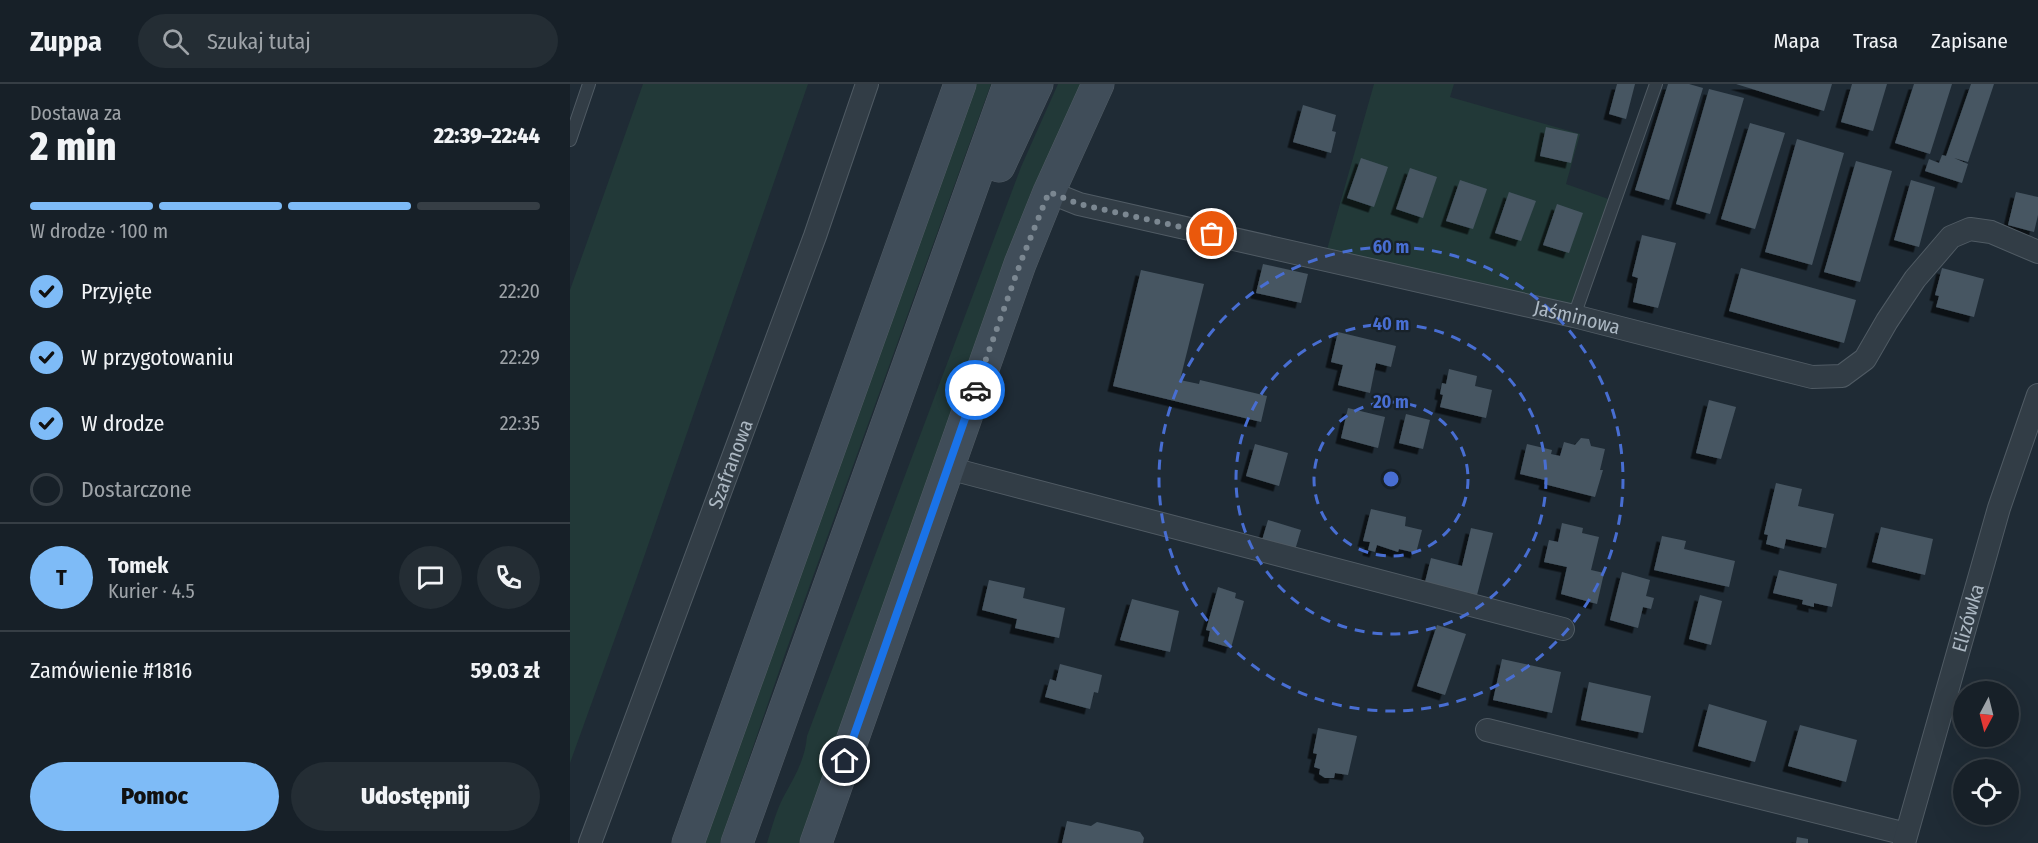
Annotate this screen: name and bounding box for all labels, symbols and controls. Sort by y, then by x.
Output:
search box [138,14,558,68]
text: Zuppa [30,25,102,58]
icon: search [159,25,192,58]
text: Szukaj tutaj [207,28,311,55]
text: Mapa [1774,28,1820,54]
text: Trasa [1853,28,1898,54]
text: Zapisane [1931,28,2008,54]
text: Dostawa za [30,101,122,125]
text: 22:39–22:44 [434,122,540,149]
text: 2 min [30,124,116,170]
pin [1186,208,1237,259]
icon: bag [1195,217,1228,250]
text: W drodze · 100 m [30,219,168,243]
text: 60 m [1373,236,1409,258]
icon: check [30,275,63,308]
text: Przyjęte [81,278,152,305]
text: 22:20 [499,279,540,303]
street label: Jaśminowa [1532,295,1623,339]
text: 40 m [1373,313,1409,335]
icon: check [30,341,63,374]
text: W przygotowaniu [81,344,234,371]
text: 22:29 [500,345,540,369]
courier [945,360,1005,420]
icon: car [959,374,992,407]
text: 20 m [1372,391,1409,413]
icon: check [30,407,63,440]
text: W drodze [81,410,164,437]
text: 22:35 [500,411,540,435]
street label: Szafranowa [703,416,758,512]
centre of rings [1381,469,1401,489]
text: Dostarczone [81,476,192,503]
button: chat [399,546,462,609]
button: phone [477,546,540,609]
text: Tomek [108,552,168,579]
text: T [56,564,67,591]
text: Kurier · 4.5 [108,579,195,603]
street label: Elizówka [1947,581,1989,655]
text: Zamówienie #1816 [30,657,192,684]
text: 59.03 zł [470,657,540,684]
north arrow [1953,681,2019,747]
map controls [1953,681,2019,825]
pin [819,735,870,786]
icon: home [828,744,861,777]
button: locate [1953,759,2019,825]
button: Pomoc [30,762,279,831]
button: Udostępnij [291,762,540,831]

